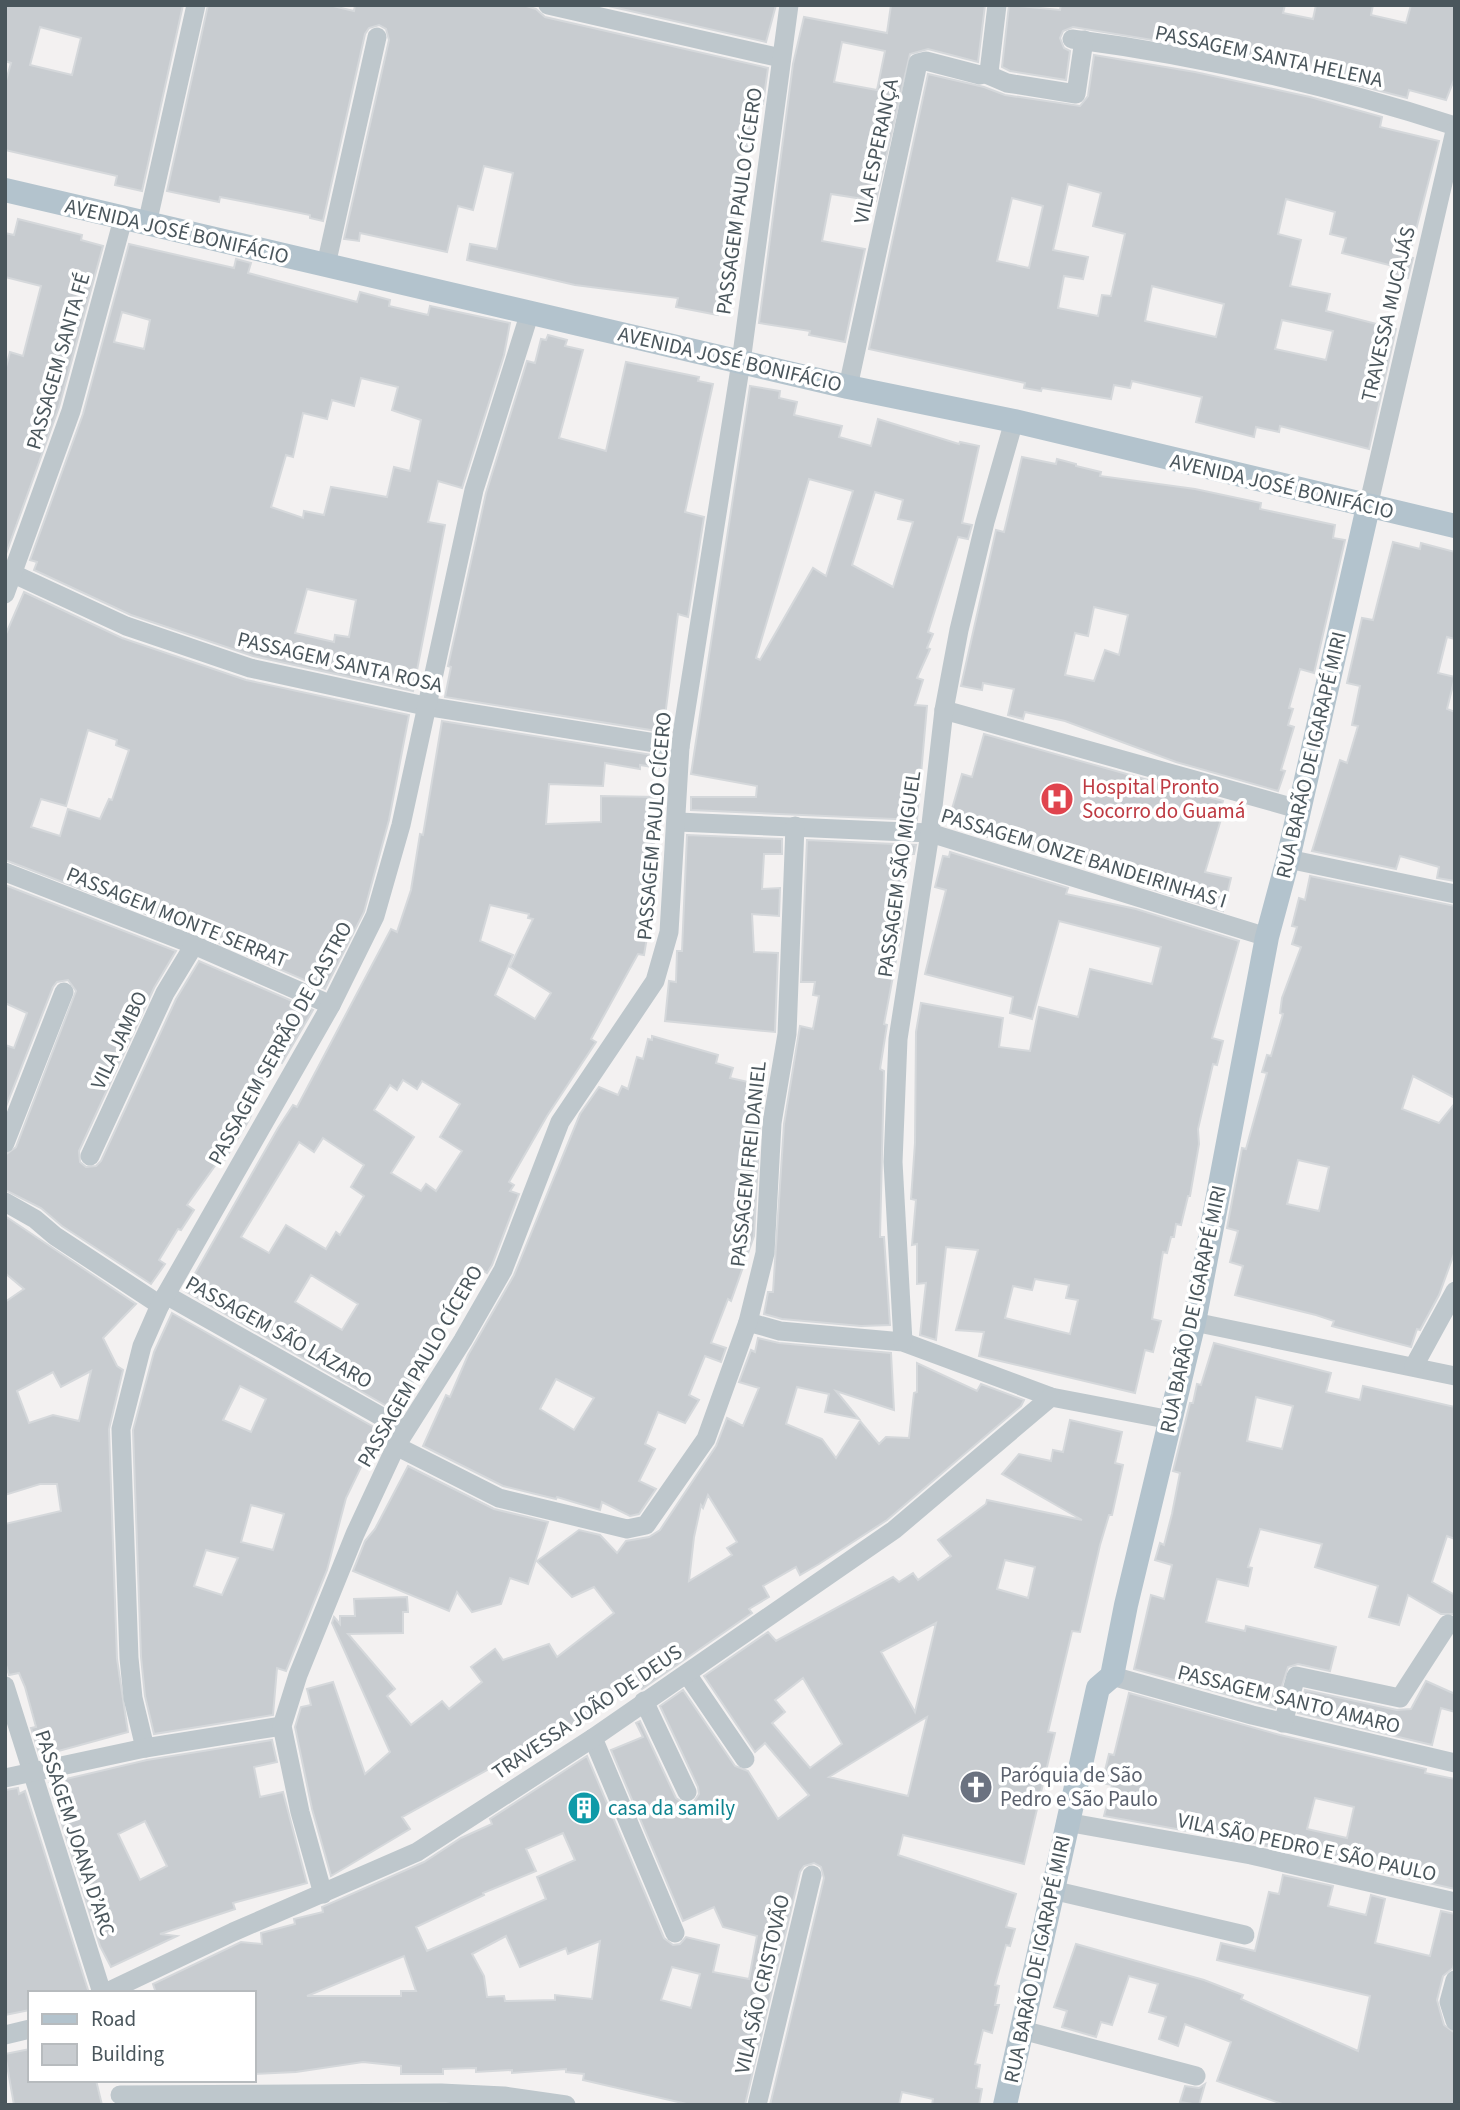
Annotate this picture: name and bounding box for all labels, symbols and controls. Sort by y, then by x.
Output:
street label: PASSAGEM SANTA HELENA [1152,17,1386,95]
street label: VILA ESPERANÇA [846,75,906,226]
street label: PASSAGEM PAULO CÍCERO [708,86,770,316]
street label: AVENIDA JOSÉ BONIFÁCIO [62,191,292,271]
street label: TRAVESSA MUCAJÁS [1353,224,1423,404]
street label: PASSAGEM SANTA FÉ [18,269,98,453]
street label: AVENIDA JOSÉ BONIFÁCIO [615,319,845,399]
street label: AVENIDA JOSÉ BONIFÁCIO [1167,446,1397,526]
street label: PASSAGEM SANTA ROSA [234,624,446,700]
street label: RUA BARÃO DE IGARAPÉ MIRI [1268,629,1354,881]
street label: PASSAGEM PAULO CÍCERO [629,711,679,941]
street label: PASSAGEM SÃO MIGUEL [870,769,928,979]
place label: Hospital Pronto Socorro do Guamá [1082,772,1245,826]
hospital icon: Hospital Pronto Socorro do Guamá [1038,780,1076,818]
street label: PASSAGEM ONZE BANDEIRINHAS I [938,800,1230,916]
street label: PASSAGEM MONTE SERRAT [62,859,292,975]
street label: PASSAGEM SERRÃO DE CASTRO [200,916,360,1170]
street label: VILA JAMBO [83,986,155,1094]
street label: PASSAGEM FREI DANIEL [722,1060,774,1268]
street label: RUA BARÃO DE IGARAPÉ MIRI [1152,1182,1234,1436]
street label: PASSAGEM PAULO CÍCERO [350,1259,490,1473]
street label: PASSAGEM SÃO LÁZARO [180,1268,378,1396]
street label: TRAVESSA JOÃO DE DEUS [486,1637,688,1787]
street label: PASSAGEM SANTO AMARO [1175,1657,1403,1741]
street label: PASSAGEM JOANA D’ARC [27,1726,123,1940]
place label: Paróquia de São Pedro e São Paulo [1000,1760,1158,1814]
church icon: Paróquia de São Pedro e São Paulo [957,1768,995,1806]
building icon: casa da samily [565,1789,603,1827]
place label: casa da samily [608,1793,735,1823]
street label: VILA SÃO PEDRO E SÃO PAULO [1175,1805,1439,1889]
street label: RUA BARÃO DE IGARAPÉ MIRI [996,1832,1078,2086]
street label: VILA SÃO CRISTOVÃO [727,1891,797,2077]
legend [28,1991,256,2082]
text: Road [91,2004,136,2034]
text: Building [91,2039,165,2069]

